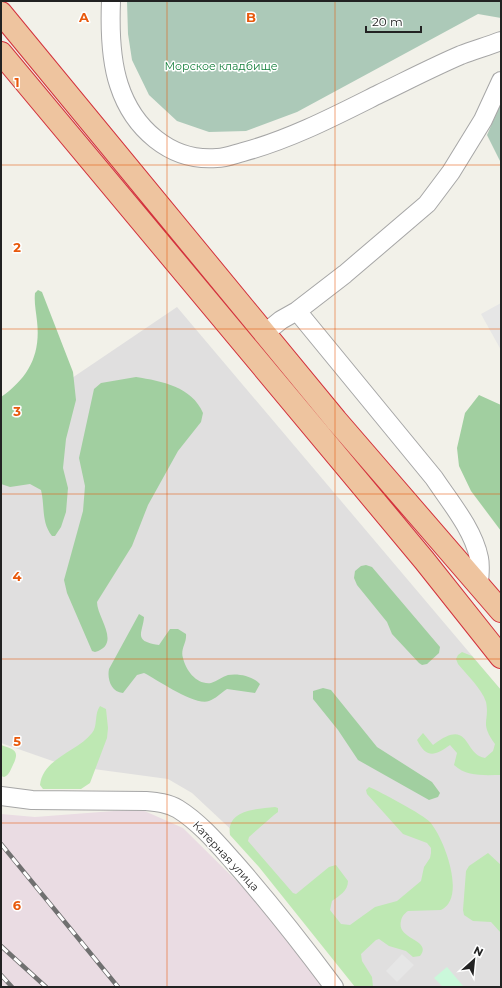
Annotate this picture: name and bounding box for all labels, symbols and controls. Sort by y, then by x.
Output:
scale bar [366,8,421,34]
text: A [78,9,90,25]
text: B [246,9,256,25]
text: 20 m [372,14,403,29]
park label: Морское кладбище [165,59,278,73]
text: 1 [14,74,20,90]
text: 2 [13,239,21,255]
text: 3 [12,403,21,419]
text: 4 [13,568,22,584]
text: 5 [13,733,21,749]
street label: Катерная улица [190,818,262,894]
text: 6 [13,897,22,913]
north arrow [454,940,494,980]
text: N [471,943,486,959]

